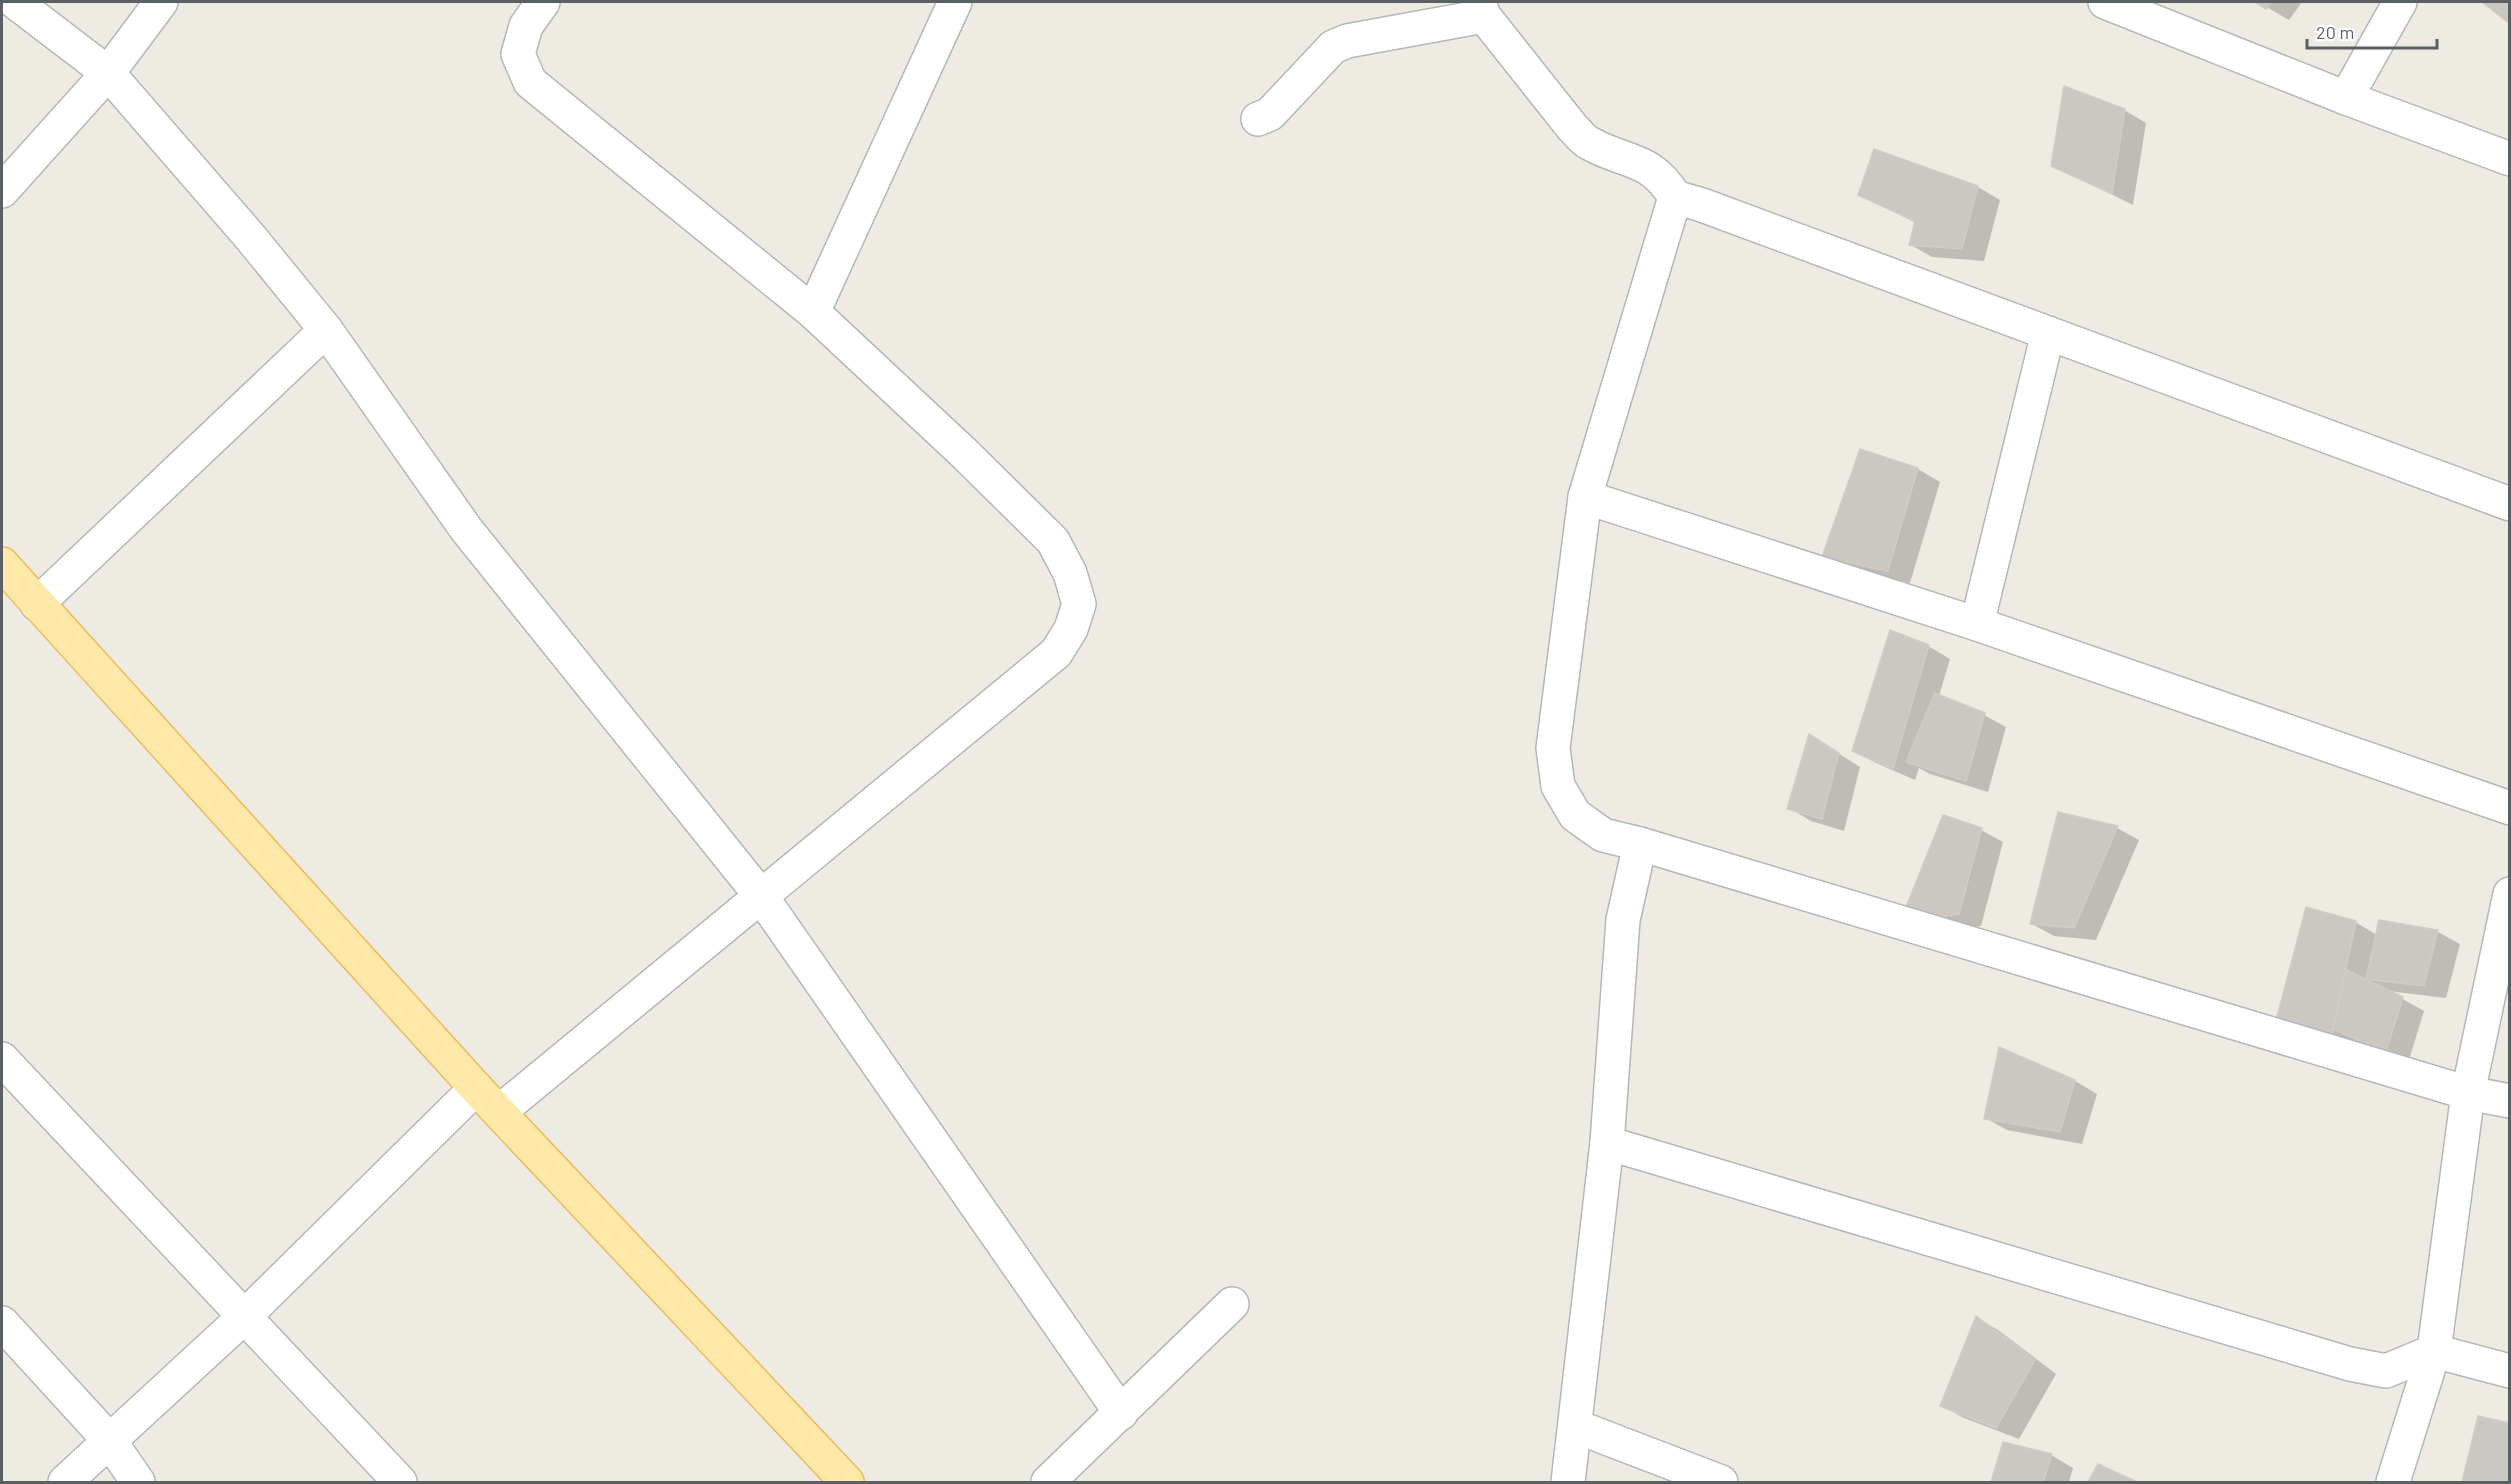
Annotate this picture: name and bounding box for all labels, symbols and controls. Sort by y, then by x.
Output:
scale bar [2307,12,2438,50]
text: 20 m [2316,21,2354,43]

